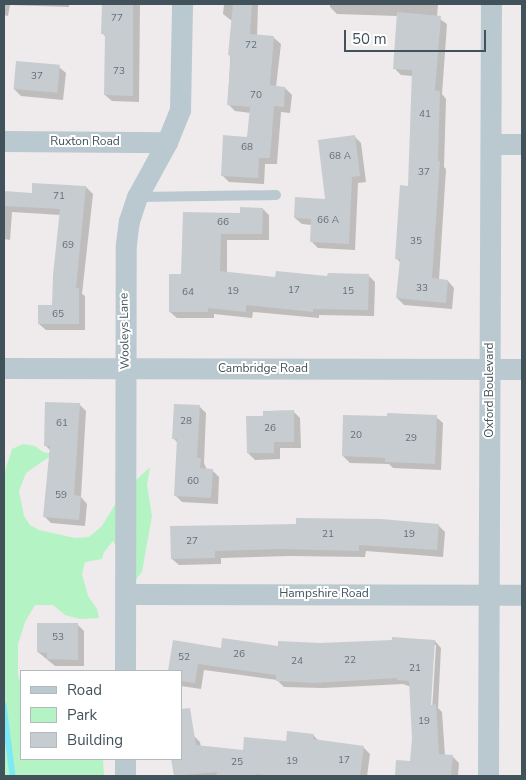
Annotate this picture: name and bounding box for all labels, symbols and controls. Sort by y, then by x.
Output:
house number: 77 [111,13,123,25]
scale bar [346,20,488,52]
text: 50 m [352,29,387,49]
house number: 72 [245,40,257,52]
house number: 73 [113,66,125,78]
house number: 37 [31,71,43,83]
house number: 70 [250,90,262,102]
house number: 41 [419,109,431,121]
street label: Ruxton Road [50,135,120,149]
house number: 68 [241,142,253,154]
house number: 68 A [329,151,351,163]
house number: 37 [418,167,430,179]
house number: 71 [53,191,65,203]
house number: 66 A [317,215,339,227]
house number: 66 [217,217,229,229]
house number: 35 [410,236,422,248]
house number: 69 [62,240,74,252]
house number: 33 [416,283,428,295]
house number: 17 [288,285,300,297]
house number: 19 [227,286,239,298]
house number: 15 [342,286,354,298]
house number: 64 [182,287,194,299]
street label: Wooleys Lane [117,293,133,369]
house number: 65 [52,309,64,321]
street label: Oxford Boulevard [483,342,497,438]
street label: Cambridge Road [218,362,308,376]
house number: 28 [180,416,192,428]
house number: 61 [56,418,68,430]
house number: 26 [264,423,276,435]
house number: 20 [350,430,362,442]
house number: 29 [405,433,417,445]
house number: 60 [187,476,199,488]
house number: 59 [55,490,67,502]
house number: 21 [322,529,334,541]
house number: 19 [403,529,415,541]
house number: 27 [186,536,198,548]
street label: Hampshire Road [279,587,369,601]
house number: 53 [52,632,64,644]
house number: 26 [233,649,245,661]
house number: 52 [178,652,190,664]
house number: 22 [344,655,356,667]
house number: 24 [291,656,303,668]
house number: 21 [409,663,421,675]
legend [20,670,182,760]
text: Road [67,680,102,700]
text: Park [67,705,97,725]
house number: 19 [418,716,430,728]
text: Building [67,730,123,750]
house number: 17 [338,755,350,767]
house number: 19 [286,756,298,768]
house number: 25 [231,757,243,769]

